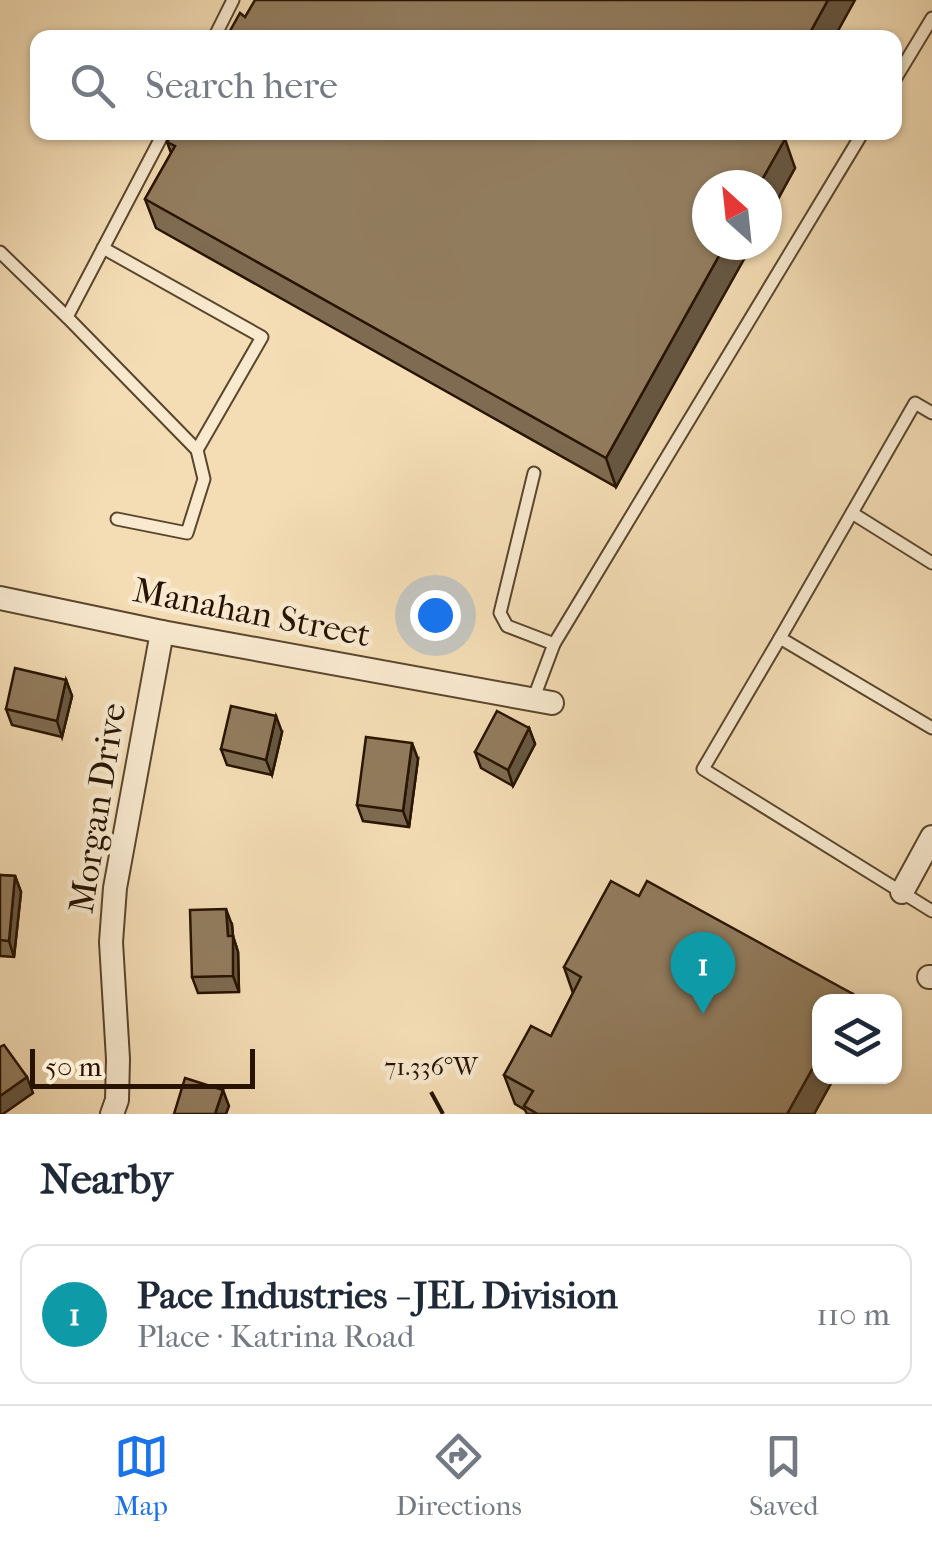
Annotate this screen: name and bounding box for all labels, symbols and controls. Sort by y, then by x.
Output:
search box [30,30,902,140]
icon: search [65,58,120,113]
text: Search here [145,63,338,108]
north arrow [692,170,782,260]
street label: Manahan Street [130,569,374,656]
your location [410,590,461,641]
street label: Morgan Drive [61,700,134,916]
pin: 1 [670,932,736,1014]
map controls [812,994,902,1084]
button: layers [812,994,902,1084]
scale bar [30,1044,255,1088]
text: 50 m [45,1050,102,1083]
text: 71.336°W [384,1052,479,1081]
text: Nearby [40,1155,172,1204]
text: Pace Industries - JEL Division [137,1273,618,1318]
text: 1 [69,1296,80,1333]
text: 110 m [816,1296,890,1333]
text: Place · Katrina Road [137,1318,414,1355]
tab: Map [114,1429,169,1522]
tab: Directions [396,1429,522,1522]
tab: Saved [749,1429,818,1522]

